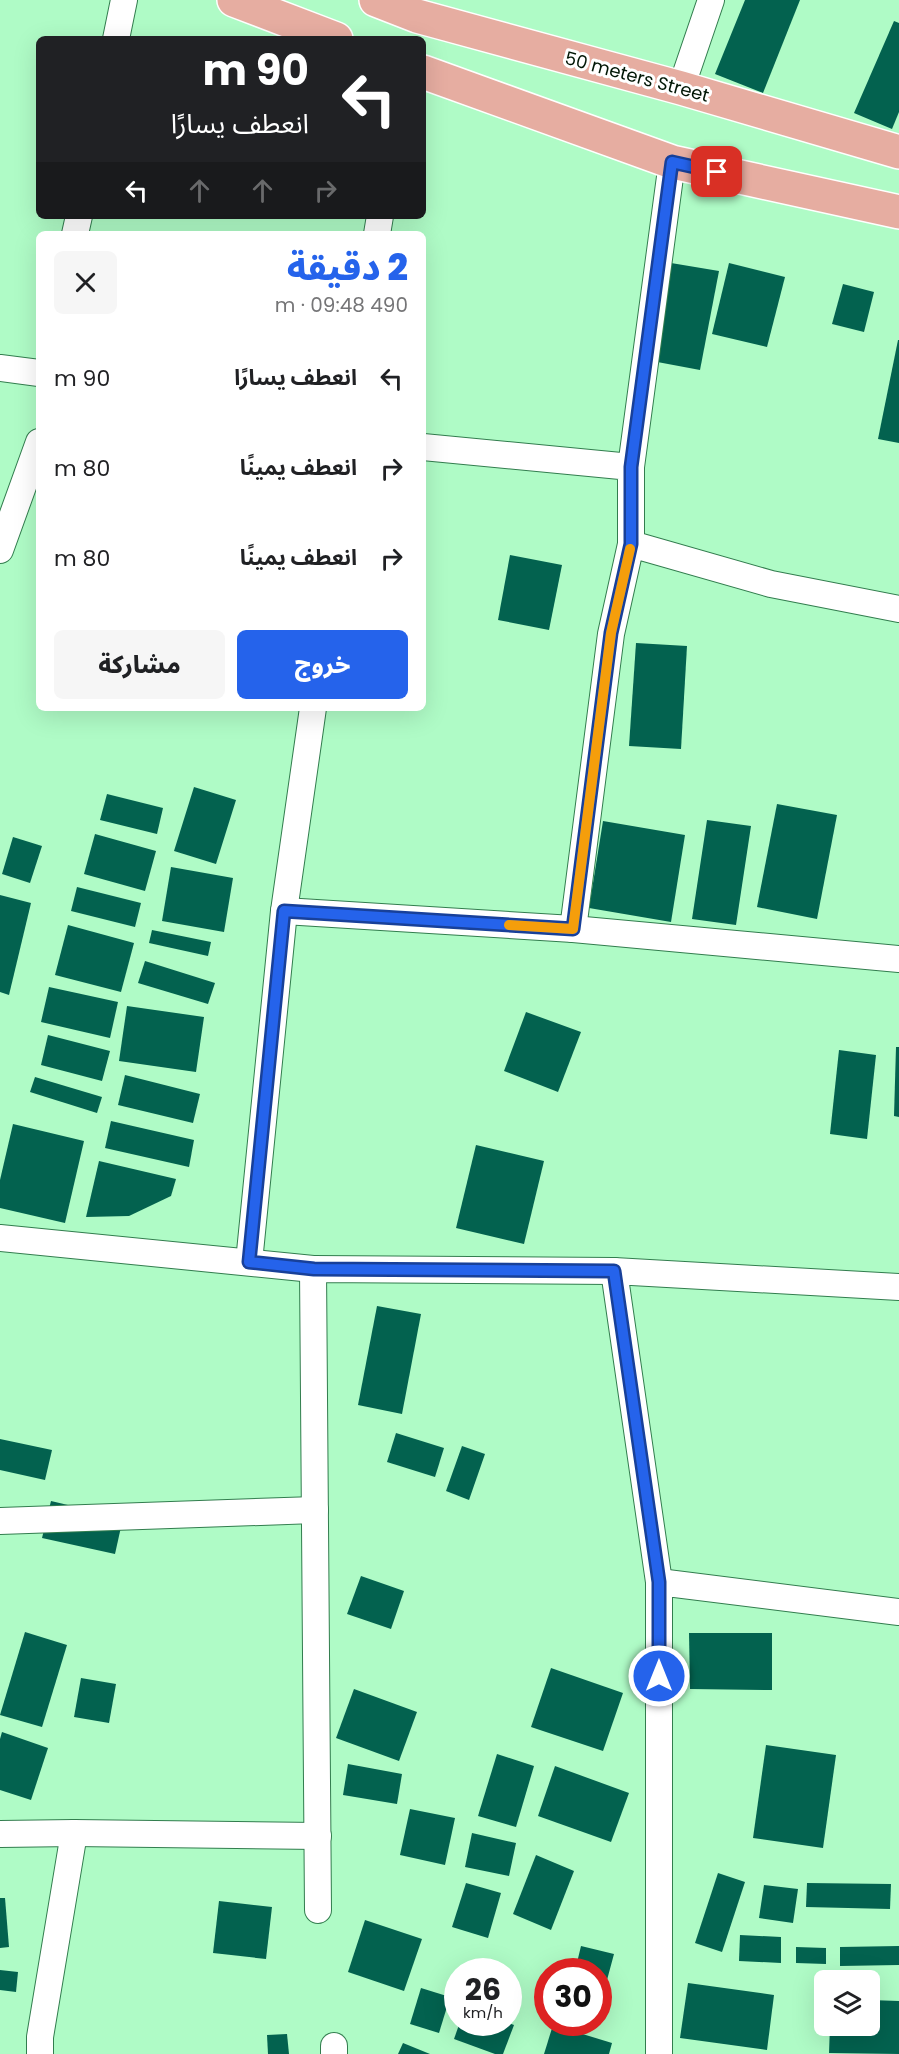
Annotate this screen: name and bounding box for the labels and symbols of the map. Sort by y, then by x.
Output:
street label: 50 meters Street [562,45,712,108]
pin [691,146,742,197]
position arrow [627,1644,691,1708]
speed limit sign: 30 [534,1958,612,2036]

